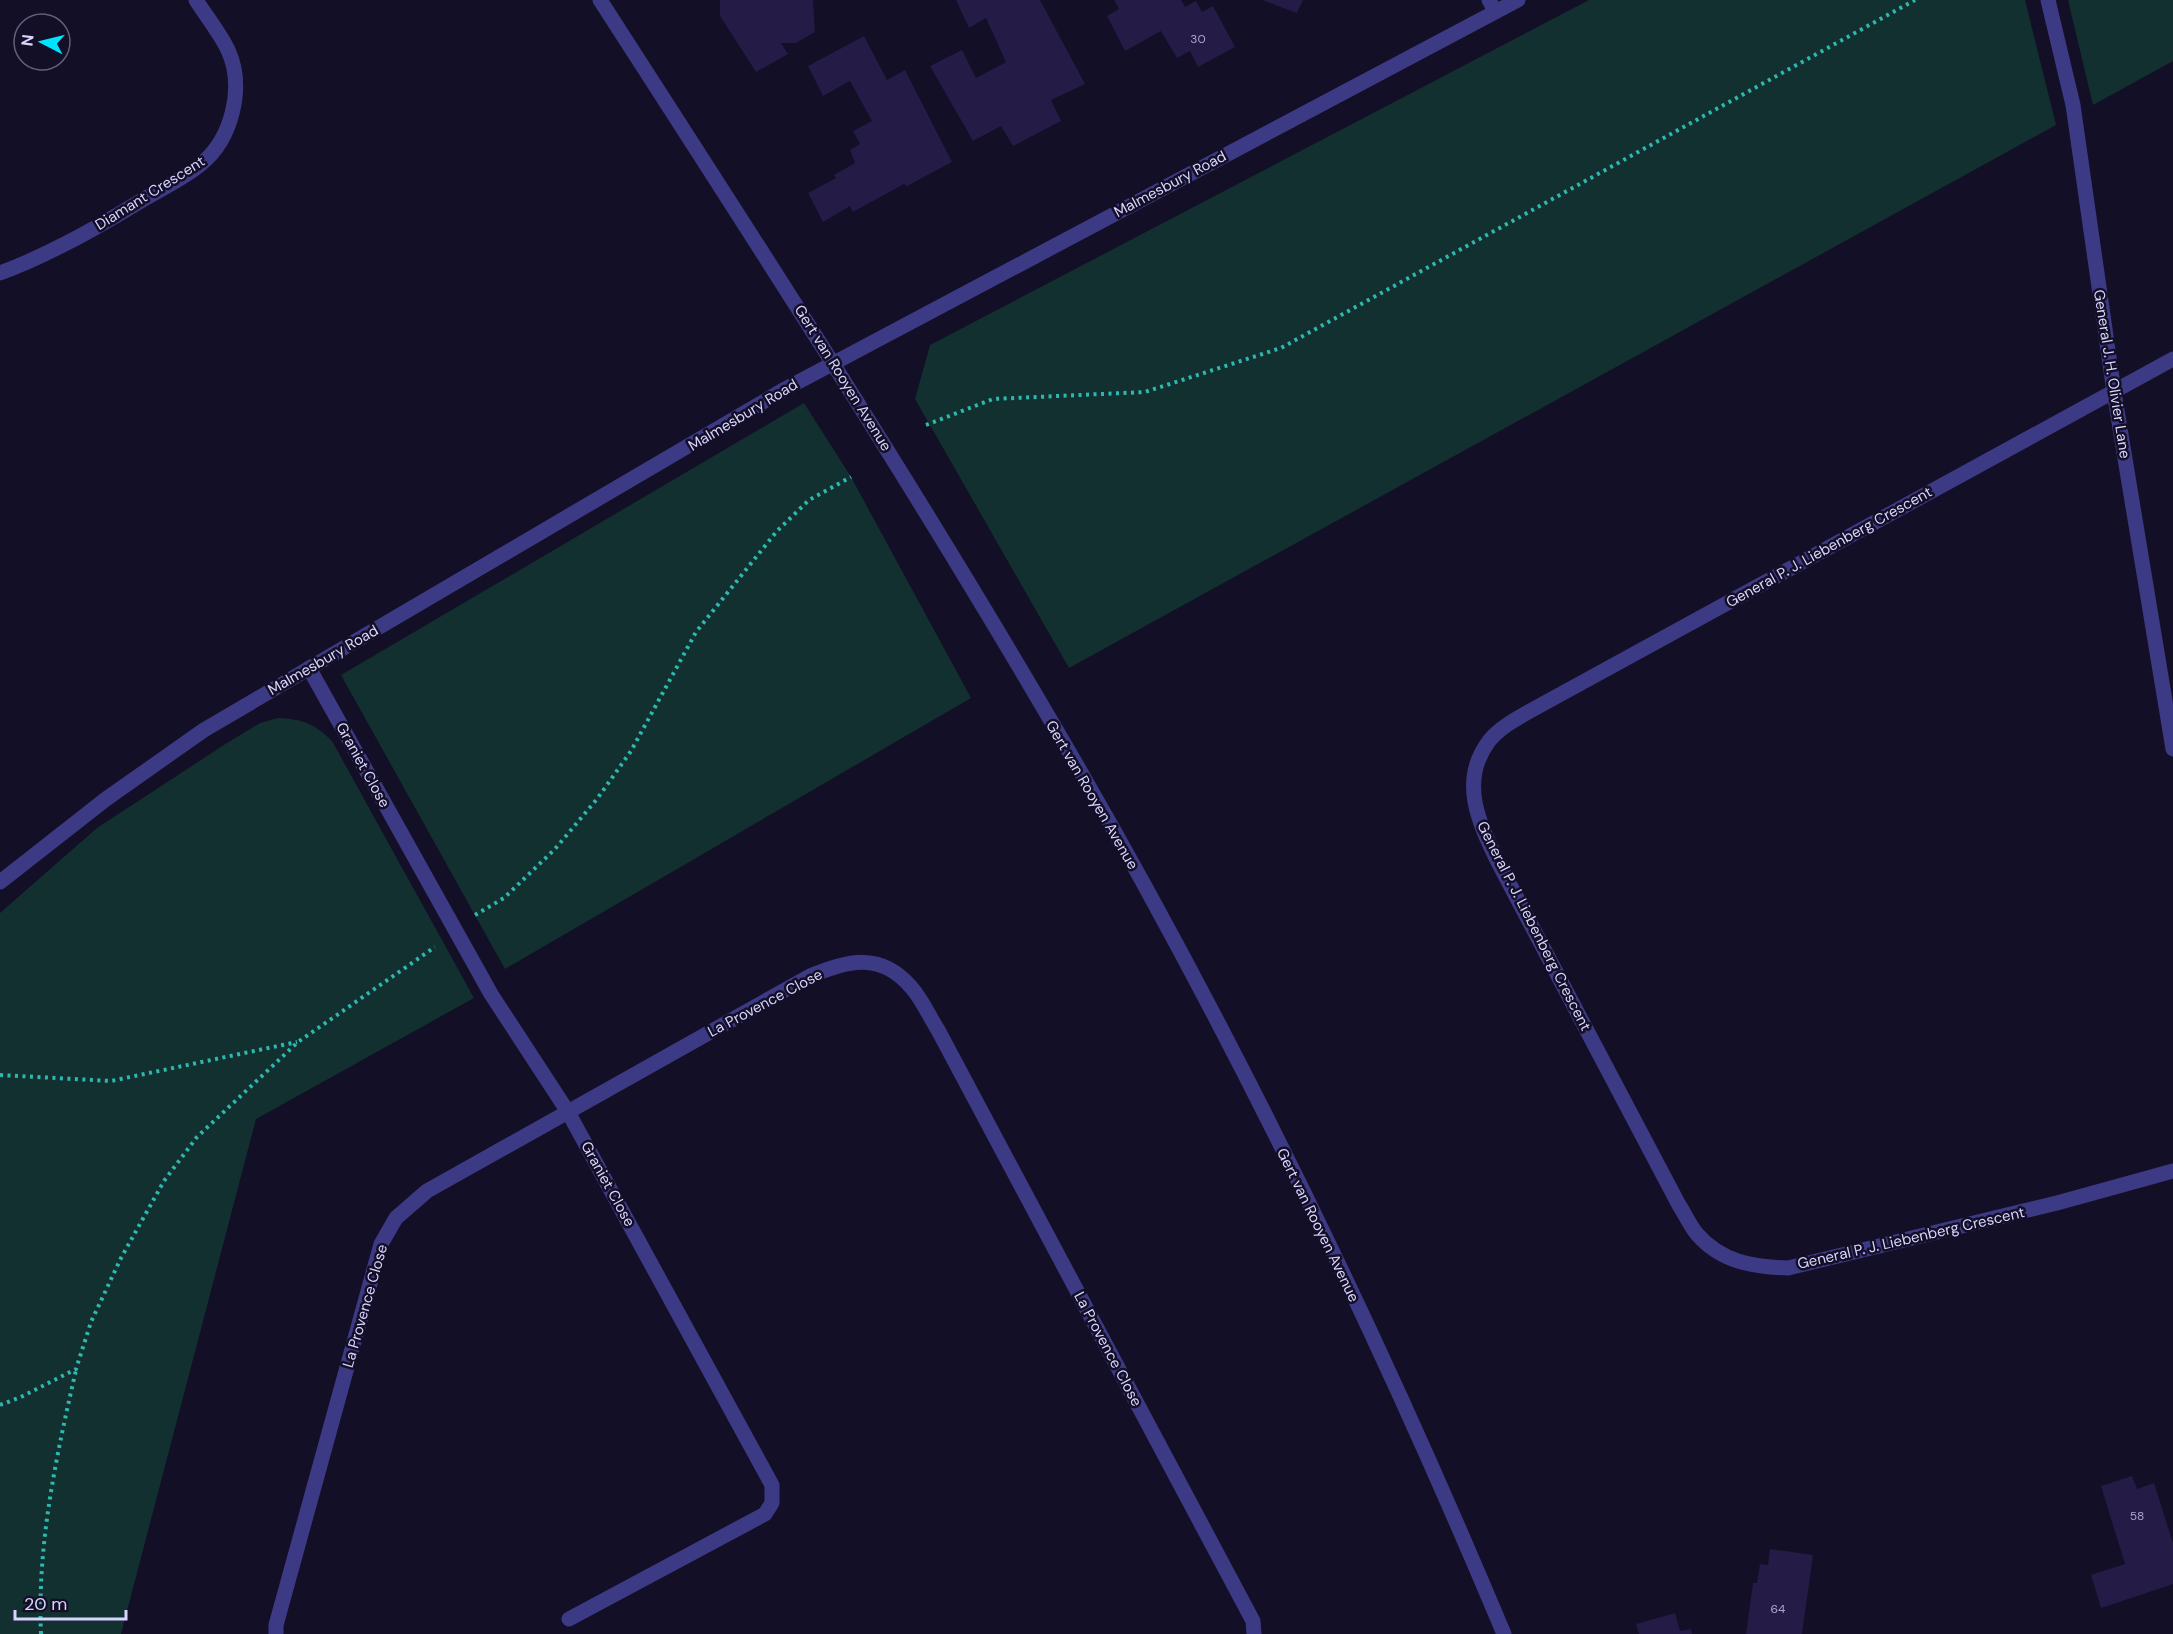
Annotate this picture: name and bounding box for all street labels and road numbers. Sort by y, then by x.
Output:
street label: Malmesbury Road [1110,146,1230,222]
street label: Diamant Crescent [91,151,209,235]
street label: General J. H. Olivier Lane [2089,288,2135,460]
street label: Gert van Rooyen Avenue [790,301,896,455]
street label: Malmesbury Road [685,374,801,456]
street label: General P. J. Liebenberg Crescent [1722,482,1936,612]
street label: Malmesbury Road [264,620,382,700]
street label: Gert van Rooyen Avenue [1041,717,1143,873]
street label: Graniet Close [331,719,395,811]
street label: General P. J. Liebenberg Crescent [1472,818,1596,1034]
street label: La Provence Close [704,964,826,1042]
street label: Graniet Close [576,1138,640,1230]
street label: Gert van Rooyen Avenue [1272,1145,1364,1305]
street label: General P. J. Liebenberg Crescent [1795,1202,2027,1274]
street label: La Provence Close [338,1242,392,1370]
street label: La Provence Close [1069,1288,1147,1410]

